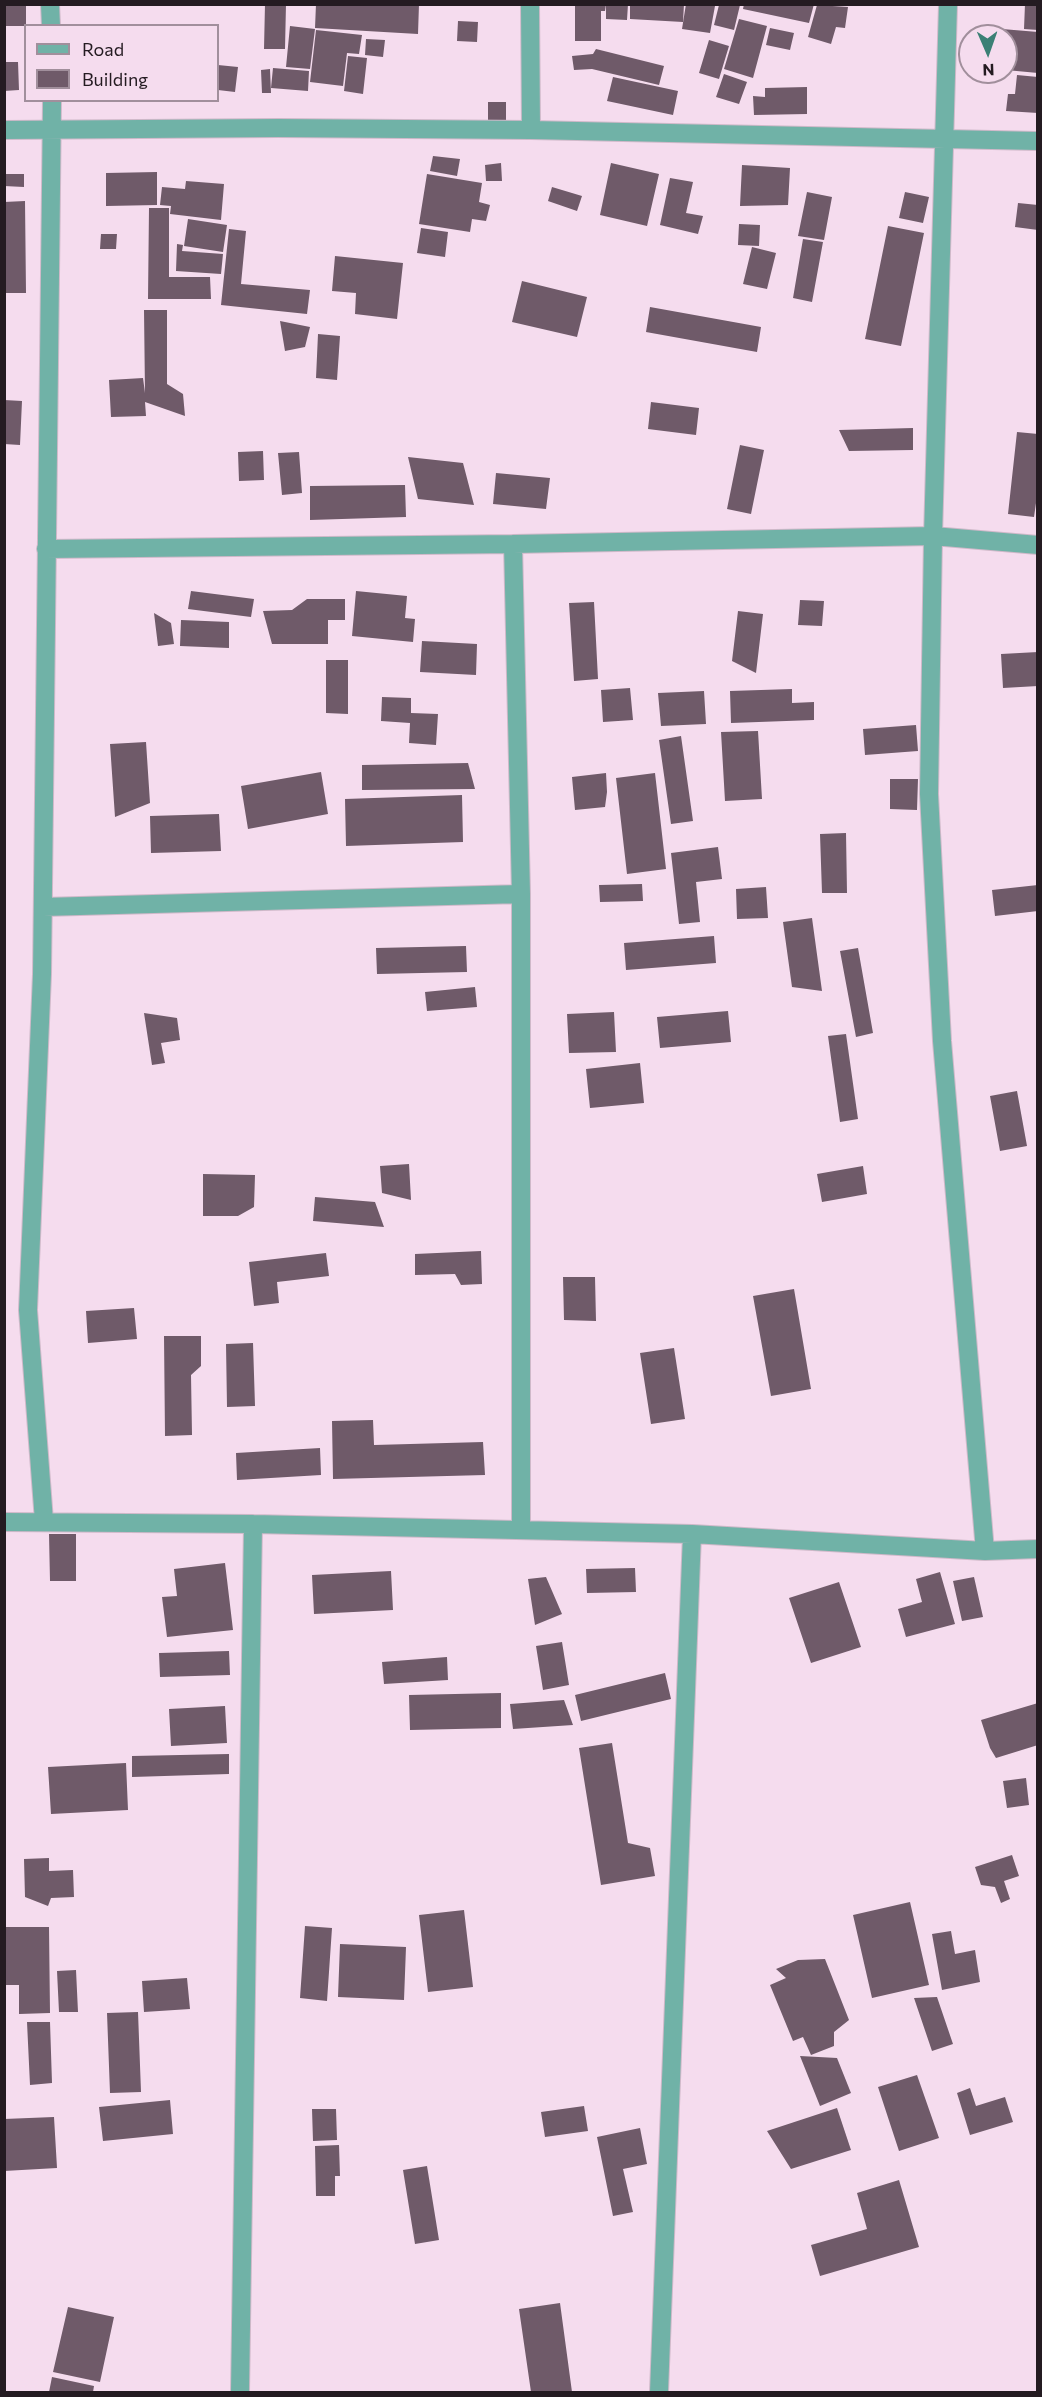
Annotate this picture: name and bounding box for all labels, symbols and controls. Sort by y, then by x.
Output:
legend [24,24,219,102]
north arrow [958,24,1018,84]
text: Road [82,38,124,60]
text: N [982,61,995,80]
text: Building [82,68,148,90]

